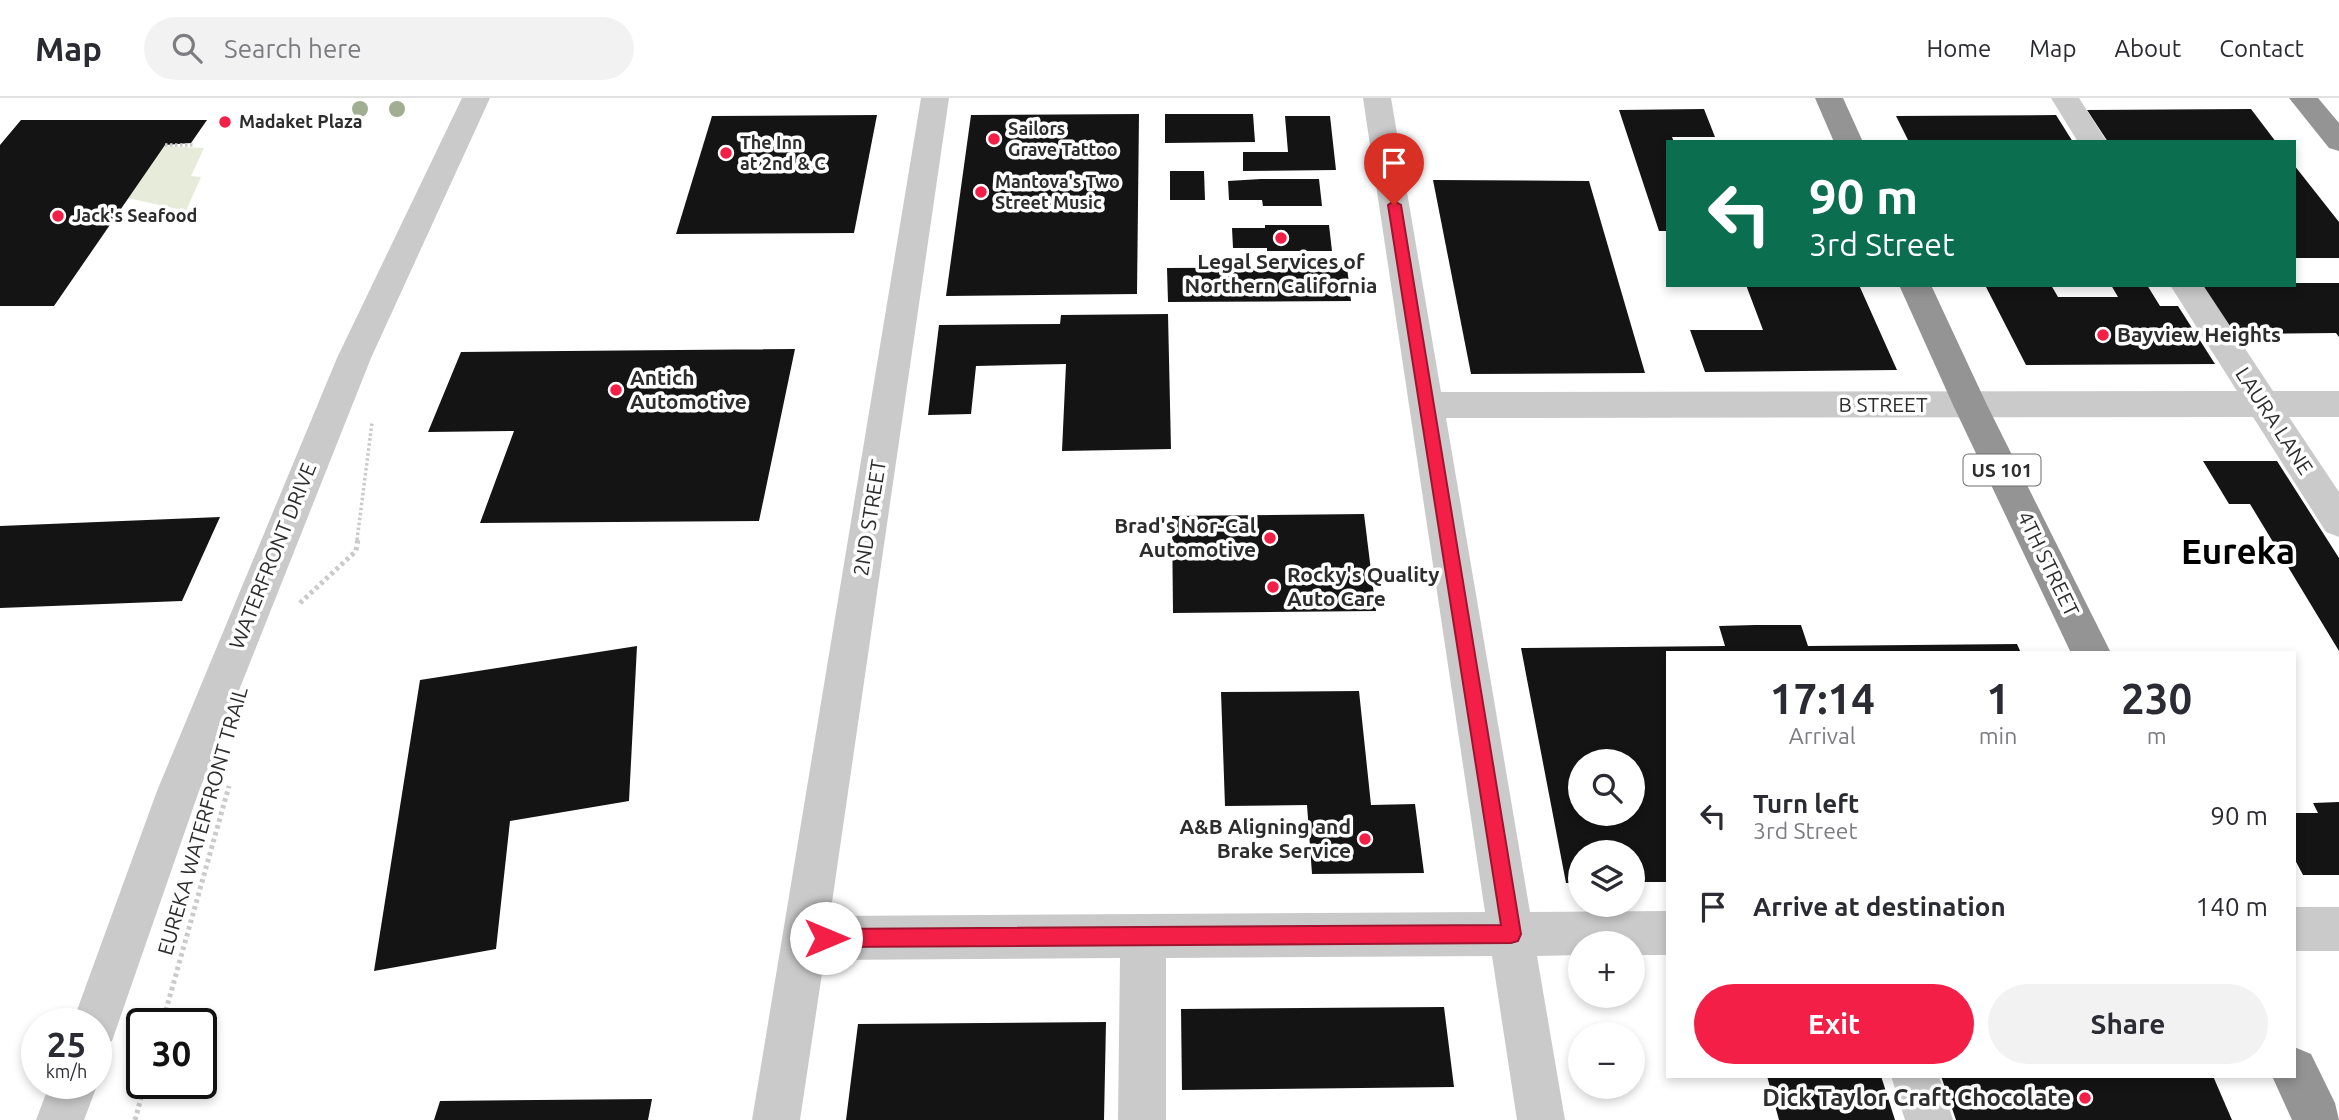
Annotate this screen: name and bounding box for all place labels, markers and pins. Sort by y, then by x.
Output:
place label: Madaket Plaza [239,111,363,131]
marker: Madaket Plaza [217,114,233,130]
place label: Sailors Grave Tattoo [1008,118,1118,159]
marker: Sailors Grave Tattoo [986,131,1002,147]
place label: The Inn at 2nd & C [740,132,826,173]
pin [1364,133,1424,205]
marker: The Inn at 2nd & C [718,145,734,161]
place label: Mantova's Two Street Music [995,171,1120,212]
marker: Mantova's Two Street Music [973,184,989,200]
place label: Jack's Seafood [72,205,197,225]
marker: Jack's Seafood [50,208,66,224]
marker: Legal Services of Northern California [1273,230,1289,246]
place label: Legal Services of Northern California [1185,249,1377,297]
place label: Bayview Heights [2117,322,2281,346]
marker: Bayview Heights [2095,327,2111,343]
place label: Antich Automotive [630,365,747,413]
marker: Antich Automotive [608,382,624,398]
place label: Brad's Nor-Cal Automotive [1114,513,1256,561]
marker: Brad's Nor-Cal Automotive [1262,530,1278,546]
place label: Rocky's Quality Auto Care [1287,562,1439,610]
marker: Rocky's Quality Auto Care [1265,579,1281,595]
place label: A&B Aligning and Brake Service [1179,814,1351,862]
marker: A&B Aligning and Brake Service [1357,831,1373,847]
place label: Dick Taylor Craft Chocolate [1762,1084,2071,1111]
marker: Dick Taylor Craft Chocolate [2077,1090,2093,1106]

